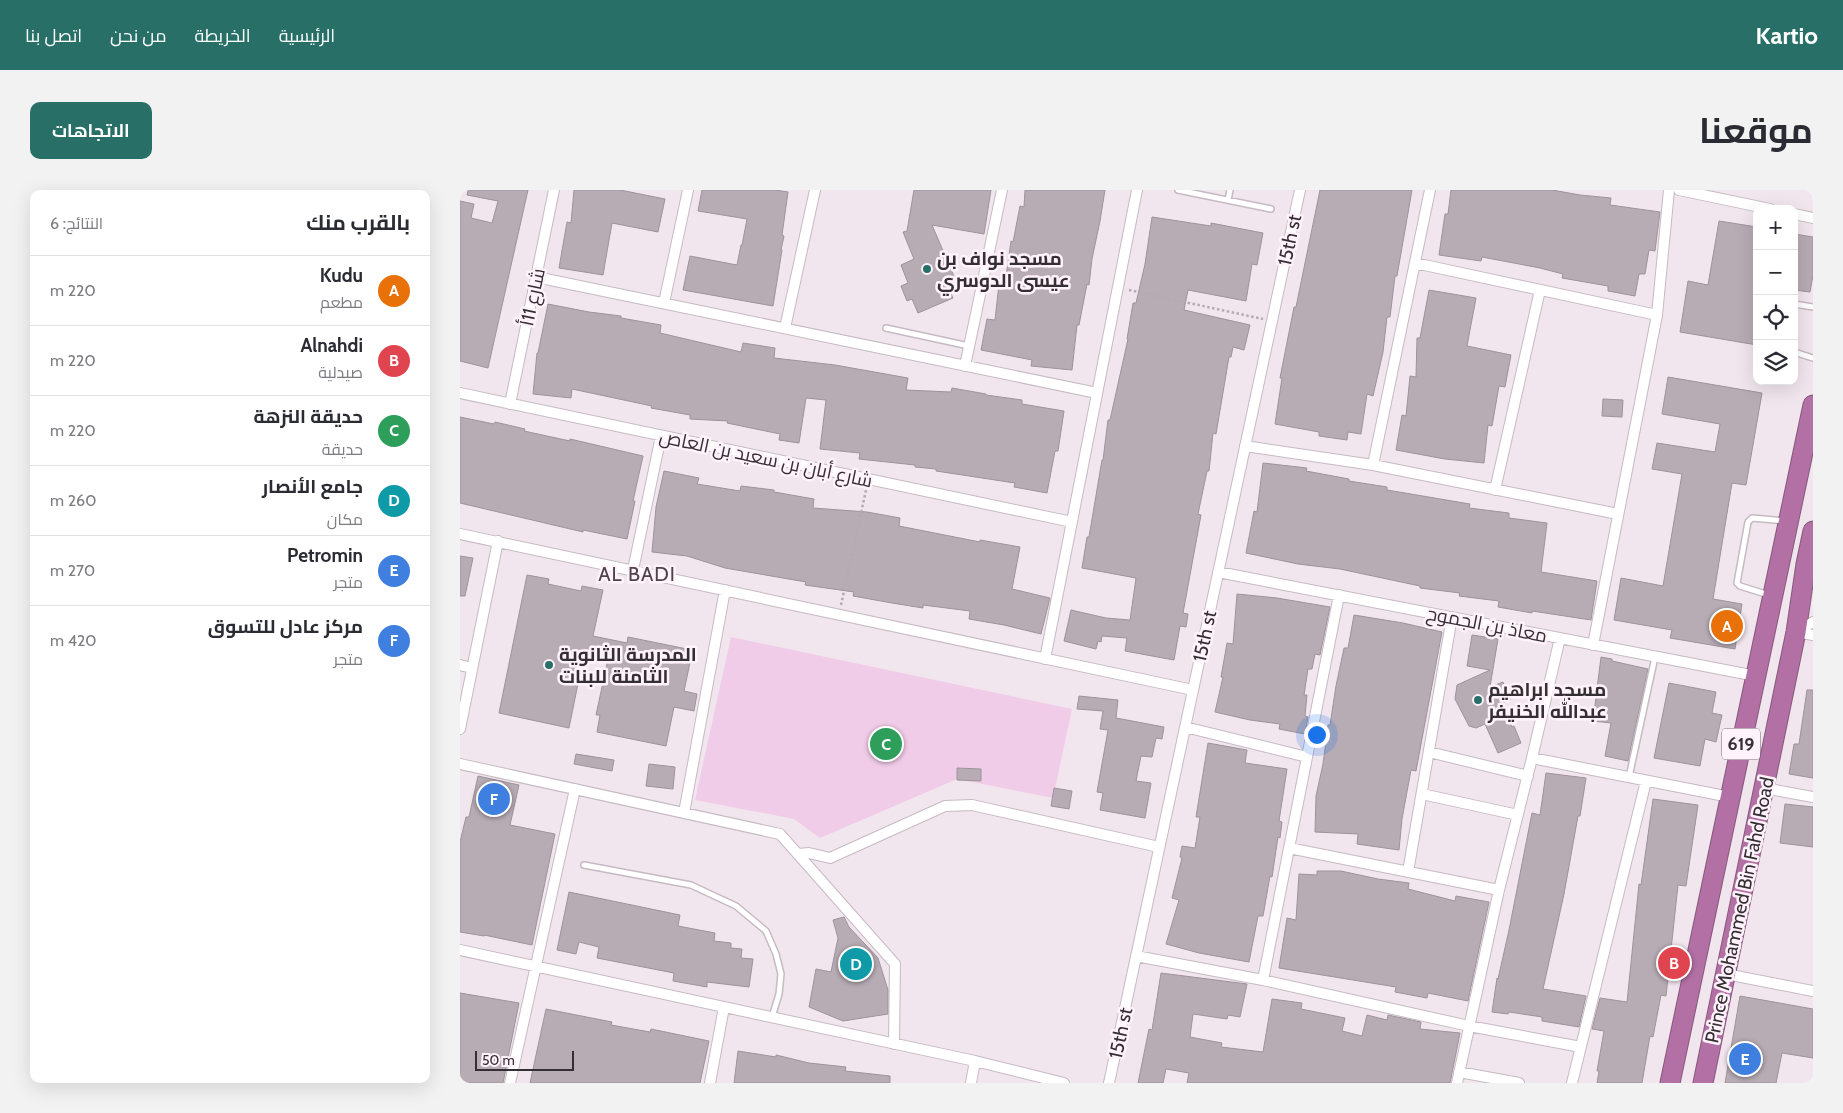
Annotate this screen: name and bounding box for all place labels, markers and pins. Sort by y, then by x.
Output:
place label: مسجد نواف بن عيسى الدوسري [937,247,1070,296]
marker: مسجد نواف بن عيسى الدوسري [921,263,933,275]
pin: A [1711,607,1743,645]
place label: المدرسة الثانوية الثامنة للبنات [559,643,697,688]
marker: المدرسة الثانوية الثامنة للبنات [543,659,555,671]
place label: مسجد ابراهيم عبدالله الخنيفر [1487,678,1607,723]
marker: مسجد ابراهيم عبدالله الخنيفر [1472,694,1484,706]
pin: C [870,725,902,763]
pin: F [478,780,510,818]
pin: B [1658,944,1690,982]
pin: D [840,945,872,983]
pin: E [1729,1040,1761,1078]

